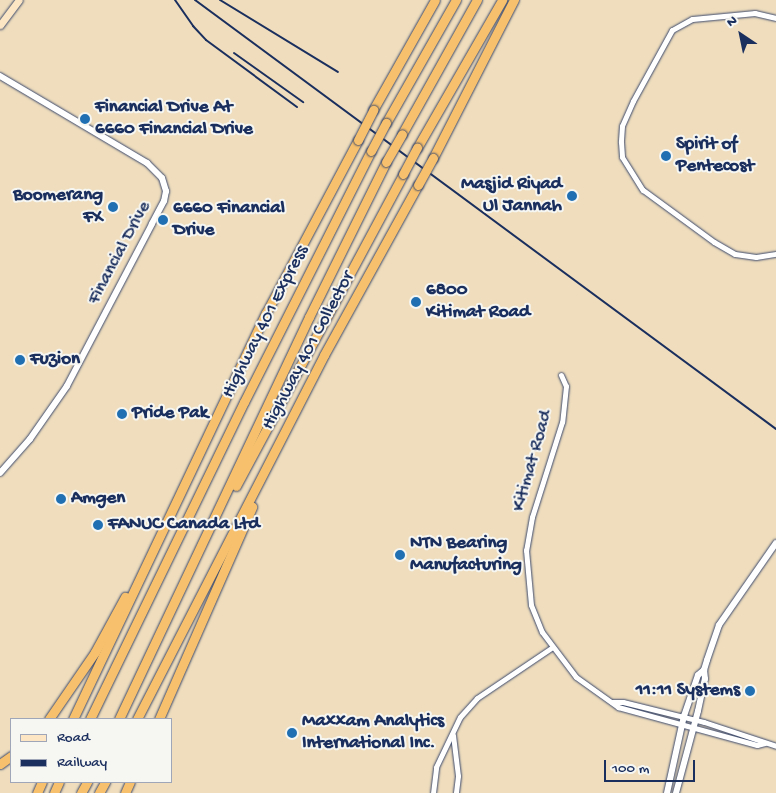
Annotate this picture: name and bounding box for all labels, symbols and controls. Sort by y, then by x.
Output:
north arrow [716,10,766,60]
text: N [724,13,741,32]
place label: Financial Drive At 6660 Financial Drive [95,97,253,141]
marker: Financial Drive At 6660 Financial Drive [79,113,91,125]
place label: Spirit of Pentecost [676,134,754,178]
marker: Spirit of Pentecost [660,150,672,162]
place label: Masjid Riyad Ul Jannah [461,174,562,218]
place label: Boomerang FX [13,185,103,229]
marker: Masjid Riyad Ul Jannah [566,190,578,202]
street label: Financial Drive [83,197,157,309]
place label: 6660 Financial Drive [173,198,285,242]
marker: Boomerang FX [107,201,119,213]
marker: 6660 Financial Drive [157,214,169,226]
street label: Highway 401 Express [218,242,314,402]
street label: Highway 401 Collector [258,268,360,434]
place label: 6800 Kitimat Road [426,280,530,324]
marker: 6800 Kitimat Road [410,296,422,308]
place label: Fuzion [30,349,80,371]
marker: Fuzion [14,354,26,366]
place label: Pride Pak [132,403,208,425]
marker: Pride Pak [116,408,128,420]
street label: Kitimat Road [508,408,558,514]
place label: Amgen [71,488,125,510]
marker: Amgen [55,493,67,505]
place label: FANUC Canada Ltd [108,514,260,536]
marker: FANUC Canada Ltd [92,519,104,531]
place label: NTN Bearing Manufacturing [410,533,522,577]
marker: NTN Bearing Manufacturing [394,549,406,561]
place label: 11:11 Systems [636,680,740,702]
marker: 11:11 Systems [744,685,756,697]
place label: Maxxam Analytics International Inc. [302,711,444,755]
legend [10,718,172,783]
marker: Maxxam Analytics International Inc. [286,727,298,739]
text: Road [57,729,90,747]
scale bar [606,750,697,782]
text: Railway [57,754,107,772]
text: 100 m [612,760,649,778]

